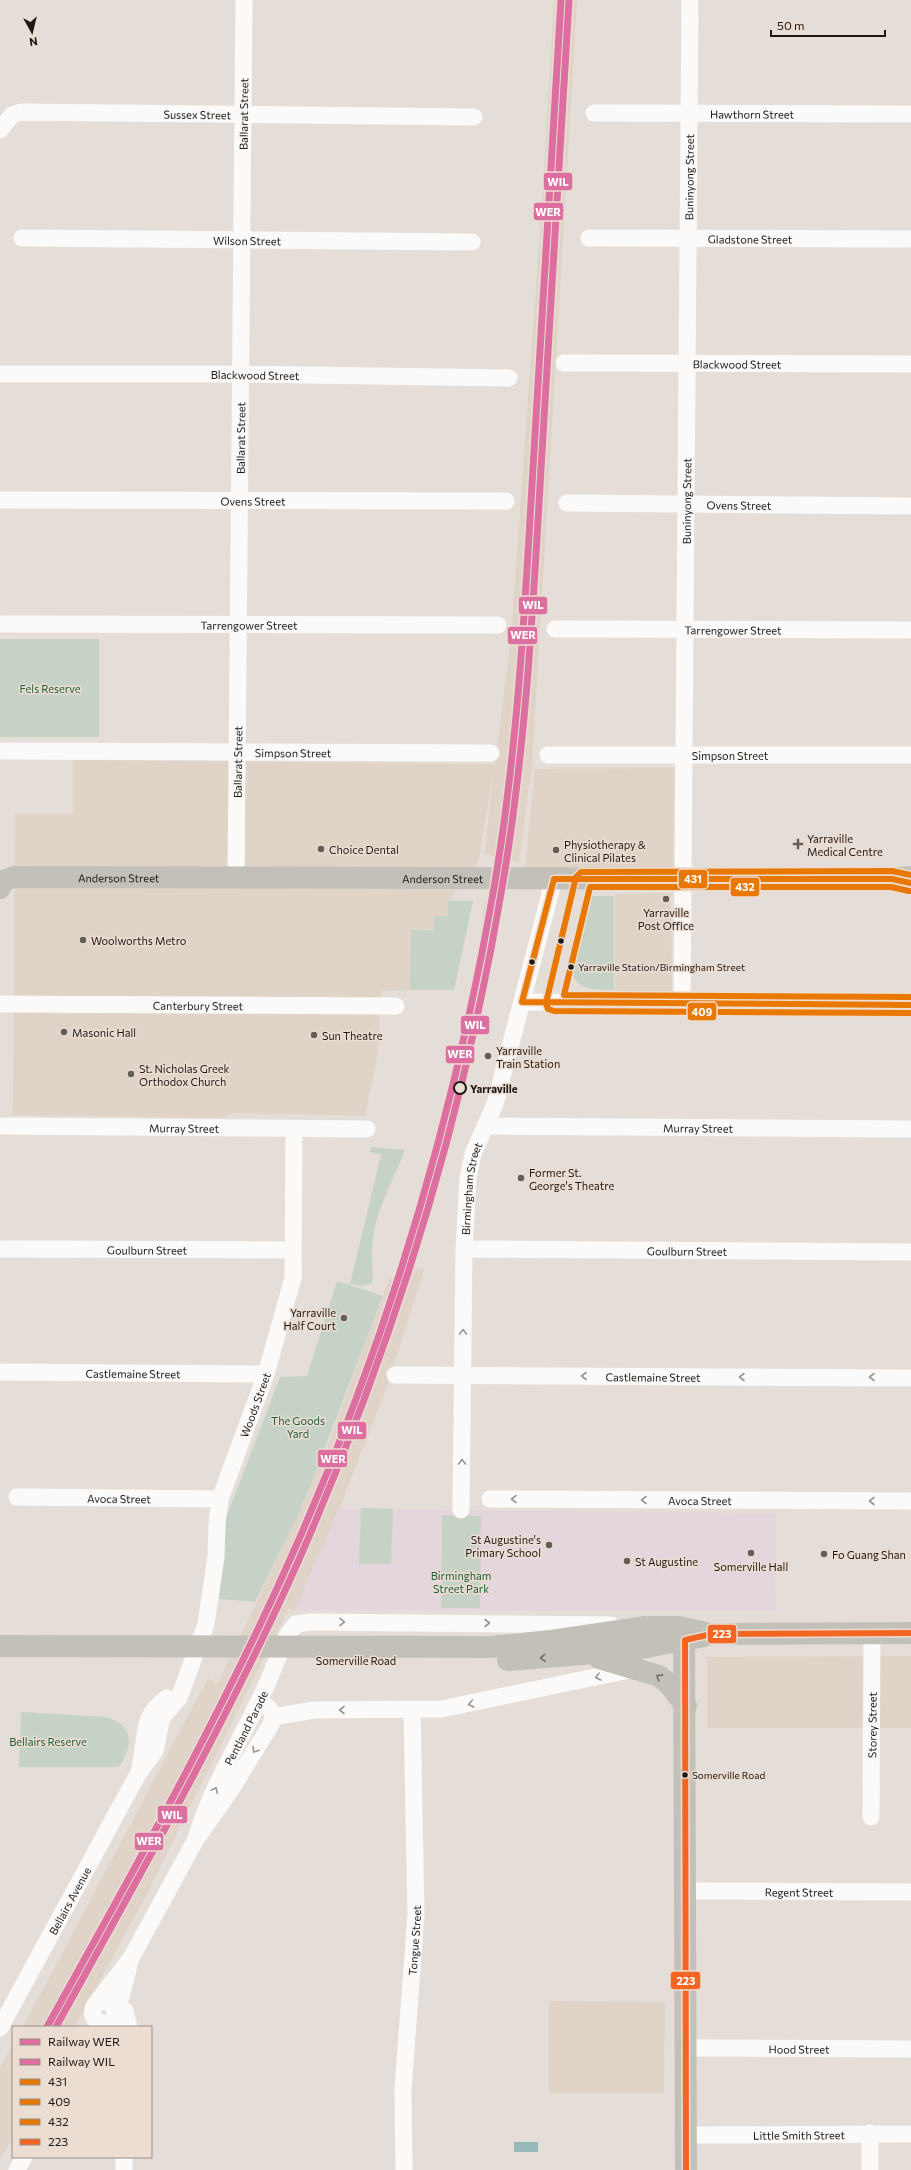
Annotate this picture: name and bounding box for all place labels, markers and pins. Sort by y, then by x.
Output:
place label: Yarraville Medical Centre [807,832,883,858]
place label: Physiotherapy & Clinical Pilates [564,838,646,864]
marker: Yarraville Medical Centre [792,838,804,850]
place label: Choice Dental [329,843,399,856]
marker: Choice Dental [316,844,326,854]
marker: Physiotherapy & Clinical Pilates [551,845,561,855]
marker: Yarraville Post Office [661,894,671,904]
place label: Yarraville Post Office [638,906,694,932]
place label: Woolworths Metro [91,934,187,947]
marker: Woolworths Metro [78,935,88,945]
unlabelled marker [556,936,566,946]
unlabelled marker [527,957,537,967]
place label: Yarraville Station/Birmingham Street [578,961,745,973]
marker: Yarraville Station/Birmingham Street [566,962,576,972]
place label: Masonic Hall [72,1026,136,1039]
marker: Masonic Hall [59,1027,69,1037]
place label: Sun Theatre [322,1029,383,1042]
marker: Sun Theatre [309,1030,319,1040]
place label: Yarraville Train Station [496,1044,560,1070]
marker: Yarraville Train Station [483,1051,493,1061]
place label: St. Nicholas Greek Orthodox Church [139,1062,230,1088]
marker: St. Nicholas Greek Orthodox Church [126,1069,136,1079]
marker: Yarraville [453,1081,467,1095]
place label: Yarraville [470,1082,518,1095]
place label: Former St. George's Theatre [529,1166,614,1192]
marker: Former St. George's Theatre [516,1173,526,1183]
place label: Yarraville Half Court [284,1306,336,1332]
marker: Yarraville Half Court [339,1313,349,1323]
place label: St Augustine's Primary School [465,1533,541,1559]
marker: St Augustine's Primary School [544,1540,554,1550]
marker: Somerville Hall [746,1548,756,1558]
place label: Fo Guang Shan [832,1548,906,1561]
marker: Fo Guang Shan [819,1549,829,1559]
place label: St Augustine [635,1555,698,1568]
marker: St Augustine [622,1556,632,1566]
place label: Somerville Hall [714,1560,788,1573]
place label: Somerville Road [692,1769,765,1781]
marker: Somerville Road [680,1770,690,1780]

